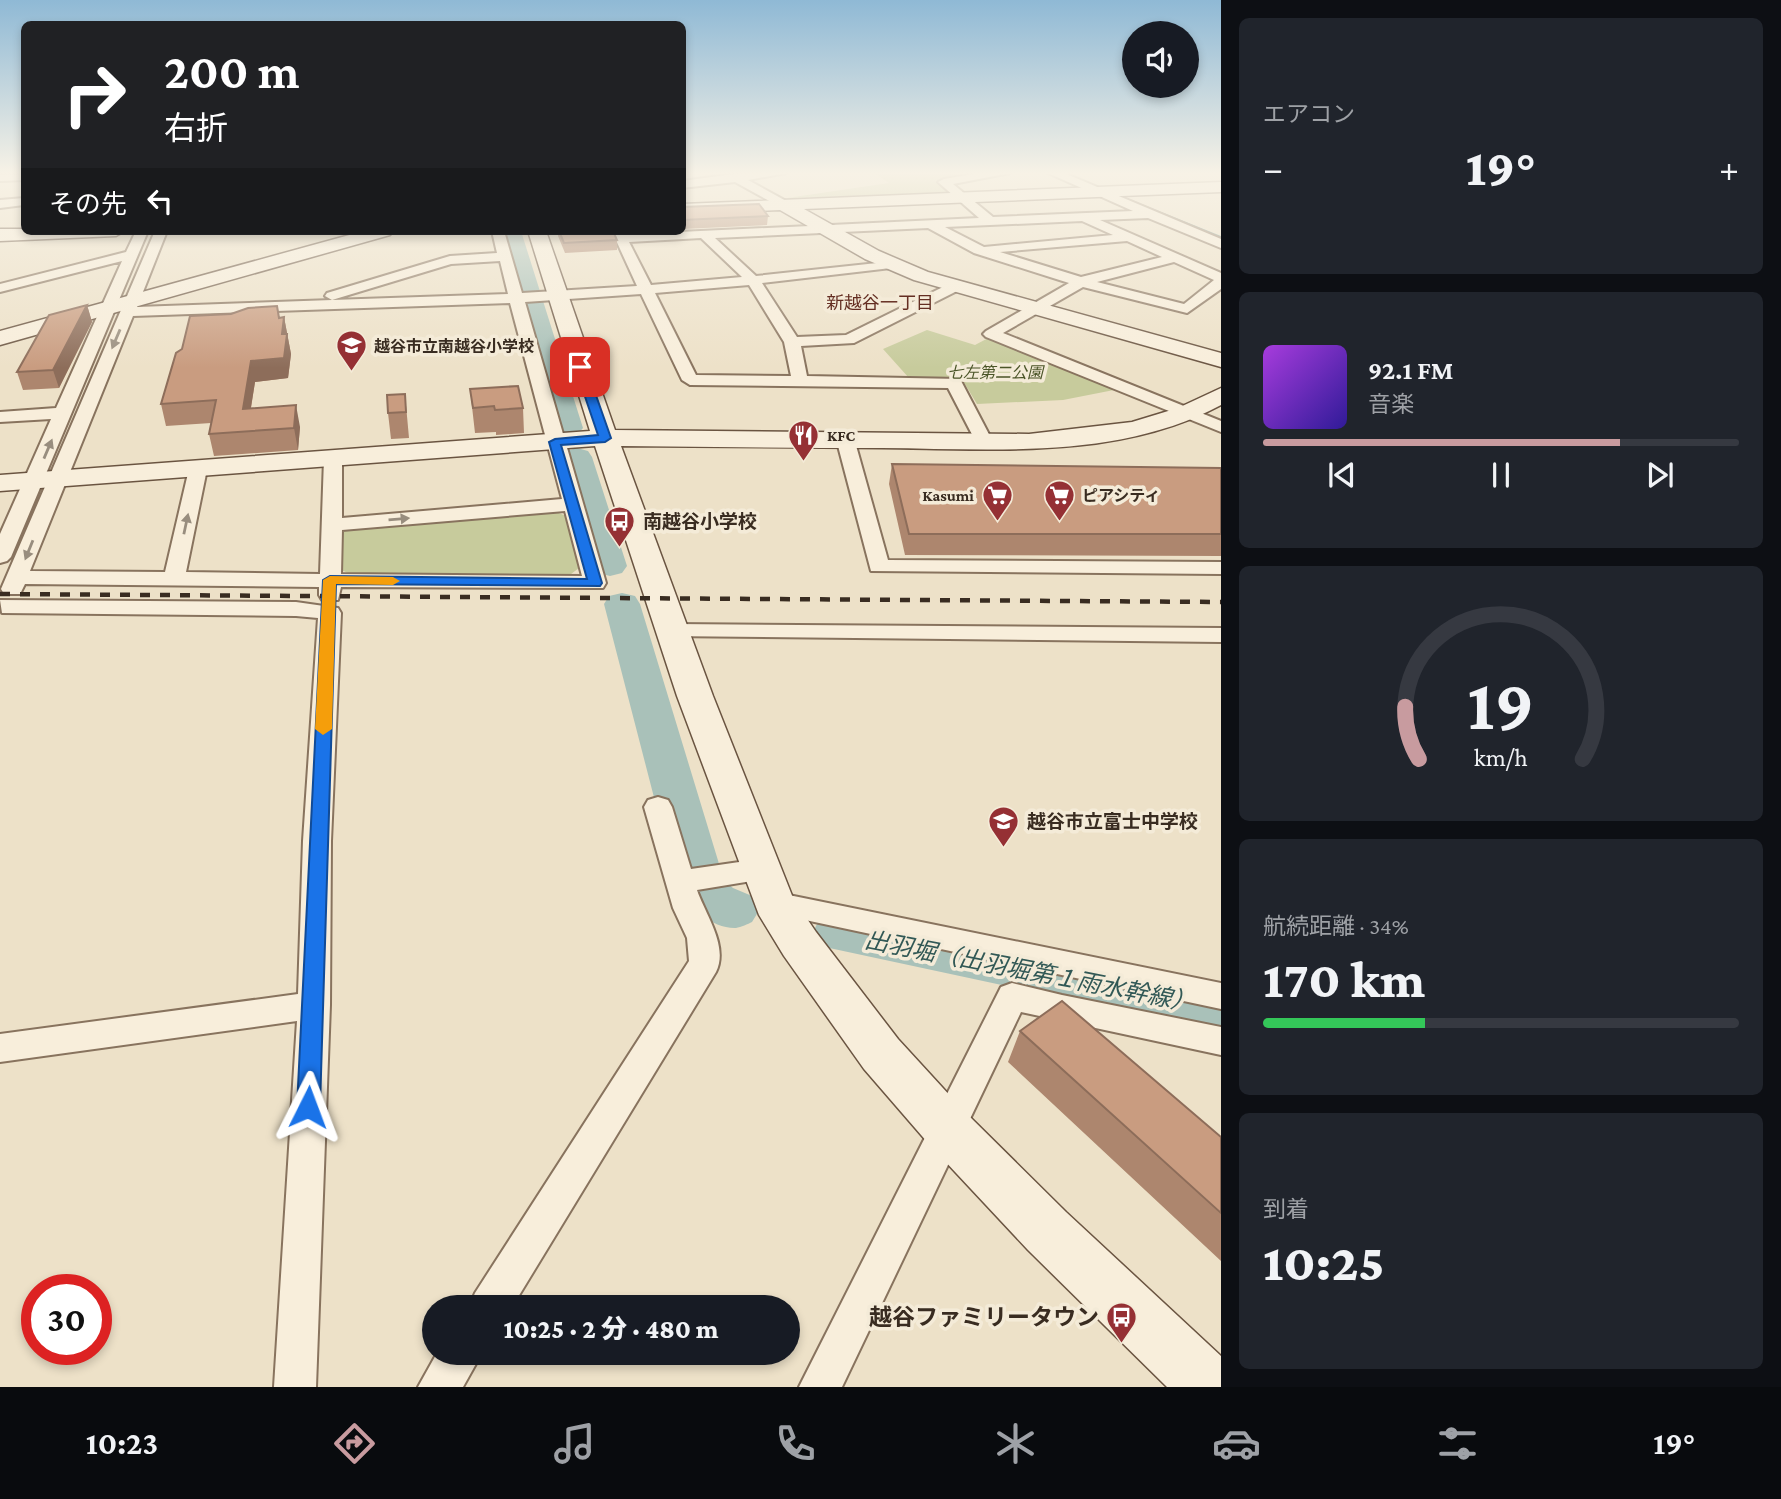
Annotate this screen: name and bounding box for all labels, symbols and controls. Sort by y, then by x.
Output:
map controls [1122,21,1199,98]
button: sound [1122,21,1199,98]
text: 200 m [164,44,299,99]
icon: right [49,49,140,140]
text: エアコン [1263,101,1355,127]
text: 右折 [164,110,228,146]
text: 19° [1466,138,1536,196]
text: − [1263,147,1283,189]
text: + [1719,147,1739,189]
icon: left [141,182,179,220]
text: その先 [49,190,127,219]
district label: 新越谷一丁目 [826,293,934,313]
one-way arrow [111,329,122,350]
school or university icon: 越谷市立南越谷小学校 [334,329,368,373]
place label: 越谷市立南越谷小学校 [374,337,534,355]
pin [550,337,610,397]
icon: arrive [561,348,599,386]
text: 92.1 FM [1368,356,1453,385]
park label: 七左第二公園 [947,364,1045,381]
text: 音楽 [1368,391,1414,417]
restaurant icon: KFC [787,418,821,462]
place label: KFC [827,427,855,444]
one-way arrow [42,439,53,460]
icon: previous [1323,456,1361,494]
icon: pause [1482,456,1520,494]
icon: next [1641,456,1679,494]
supermarket icon: Kasumi [980,478,1014,522]
supermarket icon: ピアシティ [1042,478,1076,522]
place label: Kasumi [922,487,974,504]
place label: ピアシティ [1082,487,1160,504]
bus stop icon: 南越谷小学校 [603,504,637,548]
place label: 南越谷小学校 [643,511,757,532]
one-way arrow [180,513,191,535]
one-way arrow [388,513,410,524]
one-way arrow [24,539,35,560]
text: 19 [1468,665,1534,746]
text: km/h [1474,744,1528,771]
school or university icon: 越谷市立富士中学校 [987,804,1021,848]
place label: 越谷市立富士中学校 [1027,811,1198,832]
text: 航続距離 · 34% [1263,913,1409,939]
water label: 出羽堀（出羽堀第１雨水幹線） [863,926,1197,1016]
text: 170 km [1263,950,1425,1008]
position arrow [271,1070,345,1144]
text: 到着 [1263,1196,1309,1222]
text: 10:25 [1263,1233,1384,1291]
speed limit sign: 30 [21,1274,112,1365]
bus stop icon: 越谷ファミリータウン [1105,1300,1139,1344]
place label: 越谷ファミリータウン [869,1304,1099,1330]
text: 10:25 · 2 分 · 480 m [503,1315,719,1344]
icon: directions [330,1419,379,1468]
icon: music [550,1419,599,1468]
icon: phone [771,1419,820,1468]
icon: climate [991,1419,1040,1468]
icon: car [1212,1419,1261,1468]
icon: filters [1433,1419,1482,1468]
text: 10:23 [86,1425,158,1461]
text: 19° [1653,1425,1695,1461]

